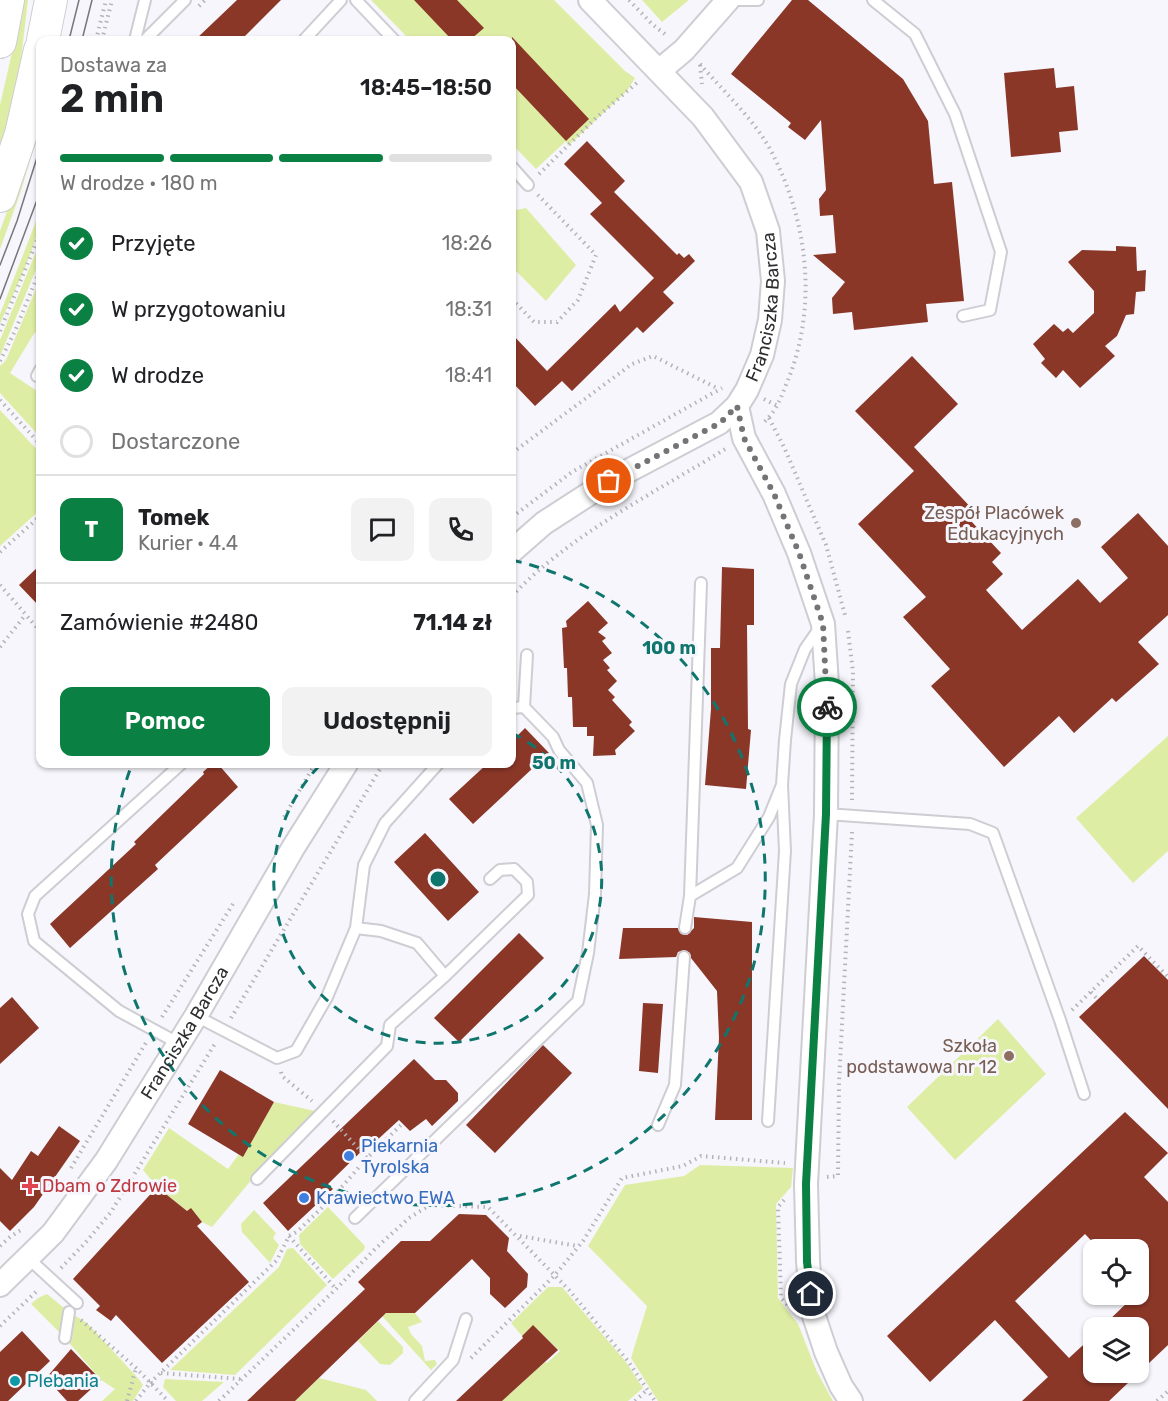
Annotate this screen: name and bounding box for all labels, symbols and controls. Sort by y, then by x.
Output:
text: Dostawa za [60,53,167,77]
text: 18:45–18:50 [360,74,492,101]
text: 2 min [60,76,164,122]
text: W drodze · 180 m [60,171,218,195]
icon: check [60,227,93,260]
text: Przyjęte [111,230,196,257]
text: 18:26 [442,231,492,255]
street label: Franciszka Barcza [741,231,784,385]
icon: check [60,293,93,326]
text: W przygotowaniu [111,296,286,323]
text: 18:31 [445,297,492,321]
icon: check [60,359,93,392]
text: W drodze [111,362,204,389]
text: 18:41 [445,363,492,387]
text: Dostarczone [111,428,240,455]
pin [583,455,634,506]
icon: bag [592,464,625,497]
button: chat [351,498,414,561]
button: phone [429,498,492,561]
place label: Zespół Placówek Edukacyjnych [924,502,1065,545]
text: Tomek [138,504,209,531]
text: T [85,516,98,543]
marker: Zespół Placówek Edukacyjnych [1069,516,1083,530]
text: Kurier · 4.4 [138,531,238,555]
text: Zamówienie #2480 [60,609,259,636]
text: 71.14 zł [413,609,492,636]
text: 100 m [642,637,696,659]
courier [797,677,857,737]
button: Pomoc [60,687,270,756]
button: Udostępnij [282,687,492,756]
icon: bike [811,691,844,724]
text: 50 m [532,752,576,774]
centre of rings [428,869,448,889]
street label: Franciszka Barcza [136,962,233,1103]
place label: Szkoła podstawowa nr 12 [846,1035,997,1078]
marker: Szkoła podstawowa nr 12 [1002,1049,1016,1063]
place label: Piekarnia Tyrolska [361,1135,438,1178]
marker: Piekarnia Tyrolska [342,1149,356,1163]
place label: Dbam o Zdrowie [42,1175,177,1197]
marker: Dbam o Zdrowie [23,1179,37,1193]
place label: Krawiectwo EWA [316,1187,455,1209]
marker: Krawiectwo EWA [297,1191,311,1205]
map controls [1083,1239,1149,1383]
button: locate [1083,1239,1149,1305]
pin [785,1268,836,1319]
icon: home [794,1277,827,1310]
button: layers [1083,1317,1149,1383]
place label: Plebania [27,1370,99,1392]
marker: Plebania [8,1374,22,1388]

